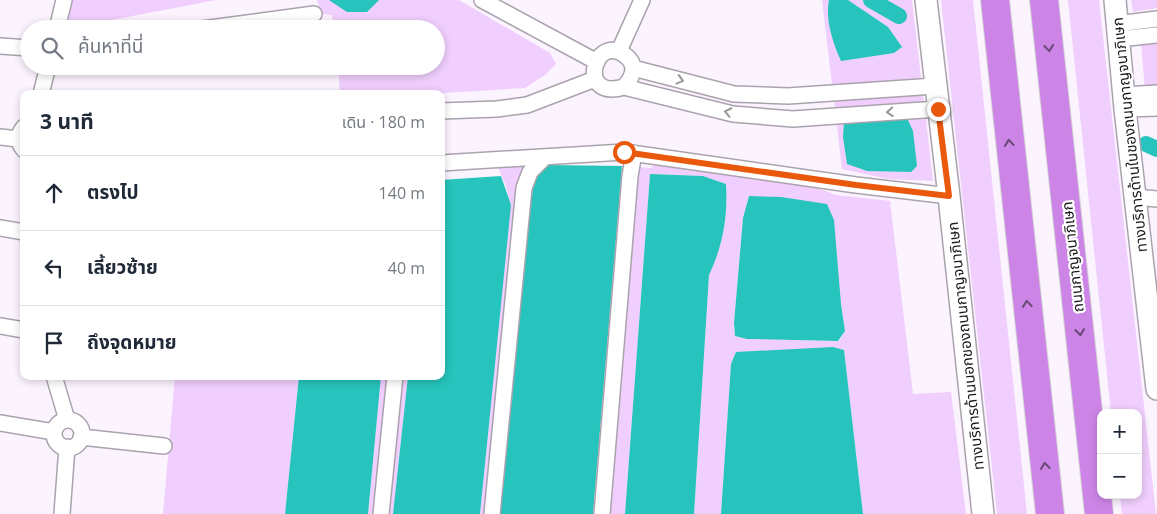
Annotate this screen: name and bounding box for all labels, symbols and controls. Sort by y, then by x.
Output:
street label: ทางบริการด้านในของถนนกาญจนาภิเษก [1107,16,1151,254]
search box [20,20,445,75]
text: ค้นหาที่นี่ [78,33,143,59]
icon: search [38,34,66,62]
one-way arrow [1043,45,1054,53]
one-way arrow [676,74,685,85]
route end [927,98,950,121]
text: 3 นาที [40,107,94,135]
one-way arrow [885,107,893,118]
one-way arrow [723,108,732,118]
text: เดิน · 180 m [342,111,425,133]
one-way arrow [1004,138,1015,146]
route start [613,141,636,164]
icon: ahead [40,179,68,207]
text: ตรงไป [87,179,139,205]
text: 140 m [379,182,425,204]
street label: ถนนกาญจนาภิเษก [1056,201,1088,313]
street label: ทางบริการด้านนอกของถนนกาญจนาภิเษก [942,221,988,471]
icon: left [40,254,68,282]
text: เลี้ยวซ้าย [87,254,158,280]
text: 40 m [388,257,425,279]
one-way arrow [1022,300,1033,308]
one-way arrow [1074,328,1085,336]
icon: arrive [40,329,68,357]
text: ถึงจุดหมาย [87,329,177,355]
map controls [1097,409,1142,499]
button: + [1097,409,1142,454]
button: − [1097,454,1142,499]
one-way arrow [1040,461,1051,469]

